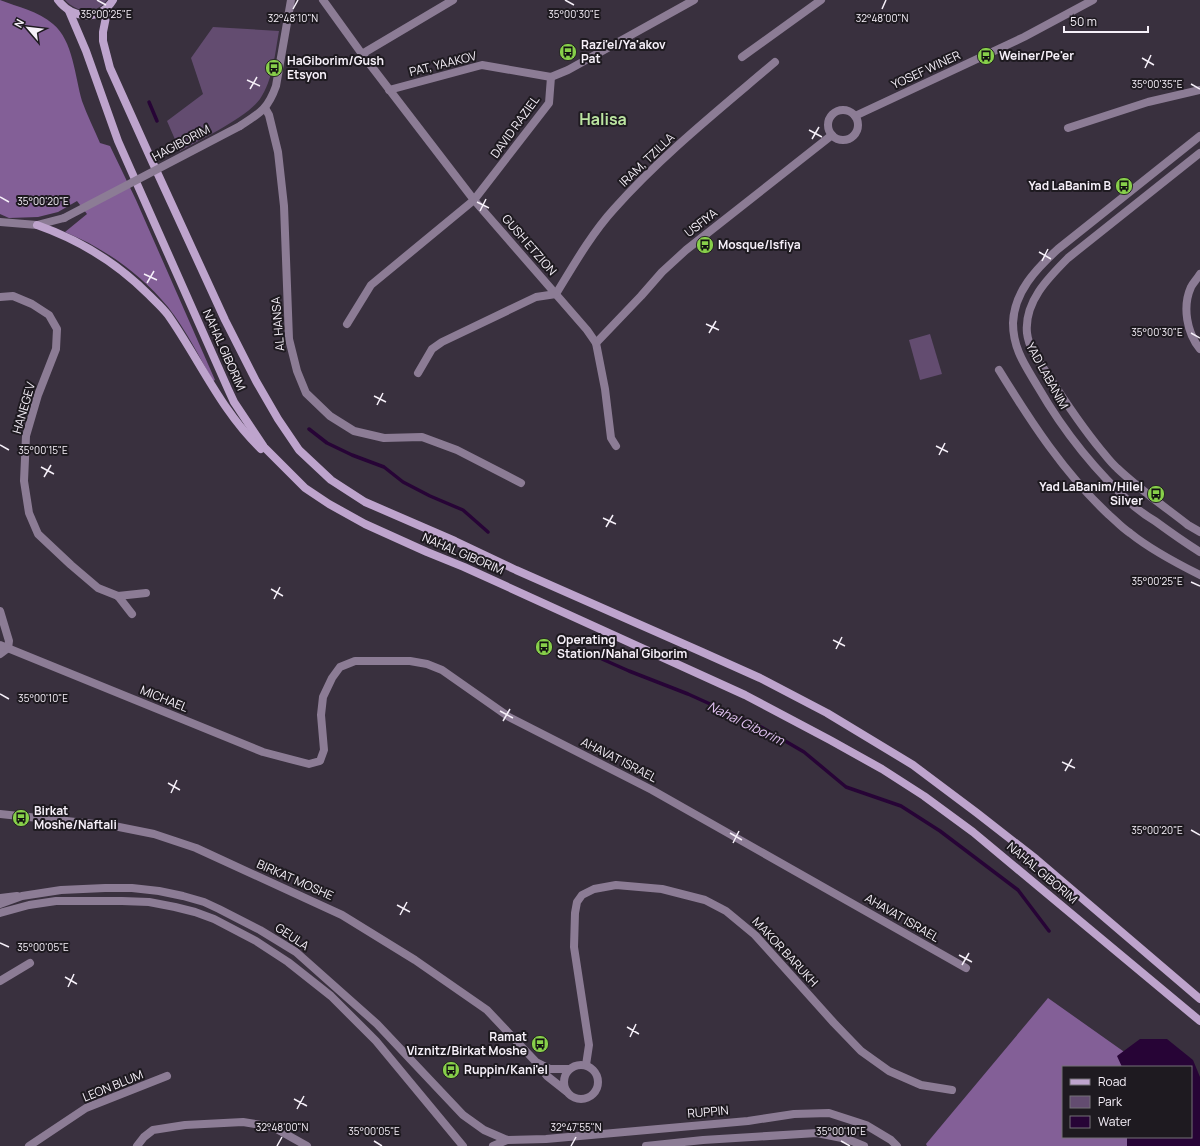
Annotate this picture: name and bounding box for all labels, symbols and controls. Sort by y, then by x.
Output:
text: 35°00'25"E [80,7,132,21]
text: 35°00'30"E [548,7,600,21]
north arrow [8,8,48,48]
scale bar [1064,8,1148,34]
text: 32°48'10"N [268,11,318,25]
text: 32°48'00"N [856,11,908,25]
text: 50 m [1070,13,1097,30]
text: N [10,16,27,30]
place label: Razi'el/Ya'akov Pat [581,36,666,67]
bus stop icon: Razi'el/Ya'akov Pat [558,42,578,62]
street label: YOSEF WINER [889,46,963,93]
bus stop icon: Weiner/Pe'er [976,46,996,66]
street label: PAT, YAAKOV [407,47,479,80]
place label: Weiner/Pe'er [999,47,1074,64]
place label: HaGiborim/Gush Etsyon [287,52,384,83]
bus stop icon: HaGiborim/Gush Etsyon [264,58,284,78]
text: 35°00'35"E [1131,77,1183,91]
street label: DAVID RAZIEL [486,92,543,161]
district label: Halisa [579,108,627,130]
street label: HAGIBORIM [149,120,213,165]
street label: IRAM, TZILLA [615,129,678,190]
bus stop icon: Yad LaBanim B [1114,176,1134,196]
place label: Yad LaBanim B [1028,177,1111,194]
text: 35°00'20"E [17,194,69,208]
street label: USFIYA [681,204,721,241]
street label: GUSH ETZION [498,211,561,279]
bus stop icon: Mosque/Isfiya [695,235,715,255]
place label: Mosque/Isfiya [718,236,801,253]
street label: AL HANSA [267,296,288,352]
street label: NAHAL GIBORIM [199,306,250,393]
text: 35°00'30"E [1131,325,1183,339]
street label: YAD LABANIM [1022,339,1073,412]
street label: HANEGEV [8,379,39,436]
text: 35°00'15"E [18,443,68,457]
place label: Yad LaBanim/Hilel Silver [1039,478,1143,509]
bus stop icon: Yad LaBanim/Hilel Silver [1146,484,1166,504]
street label: NAHAL GIBORIM [420,529,507,578]
text: 35°00'25"E [1131,574,1183,588]
place label: Operating Station/Nahal Giborim [557,631,688,662]
bus stop icon: Operating Station/Nahal Giborim [534,637,554,657]
street label: MICHAEL [138,681,191,716]
text: 35°00'10"E [18,691,68,705]
water label: Nahal Giborim [705,697,788,750]
street label: AHAVAT ISRAEL [578,733,660,786]
place label: Birkat Moshe/Naftali [34,802,117,833]
bus stop icon: Birkat Moshe/Naftali [11,808,31,828]
text: 35°00'20"E [1131,823,1183,837]
street label: NAHAL GIBORIM [1003,838,1081,907]
street label: BIRKAT MOSHE [254,855,336,904]
street label: AHAVAT ISRAEL [862,889,943,946]
street label: MAKOR BARUKH [749,913,822,990]
street label: GEULA [272,919,313,954]
text: 35°00'05"E [17,940,69,954]
place label: Ramat Viznitz/Birkat Moshe [407,1028,527,1059]
bus stop icon: Ramat Viznitz/Birkat Moshe [530,1034,550,1054]
bus stop icon: Ruppin/Kani'el [441,1060,461,1080]
place label: Ruppin/Kani'el [464,1061,548,1078]
street label: LEON BLUM [80,1066,146,1105]
legend [1062,1066,1192,1138]
text: Road [1098,1073,1126,1090]
text: Park [1098,1093,1123,1110]
street label: RUPPIN [687,1101,729,1122]
text: Water [1098,1113,1132,1130]
text: 32°48'00"N [256,1120,308,1134]
text: 32°47'55"N [550,1120,602,1134]
text: 35°00'05"E [348,1124,400,1138]
text: 35°00'10"E [816,1124,866,1138]

